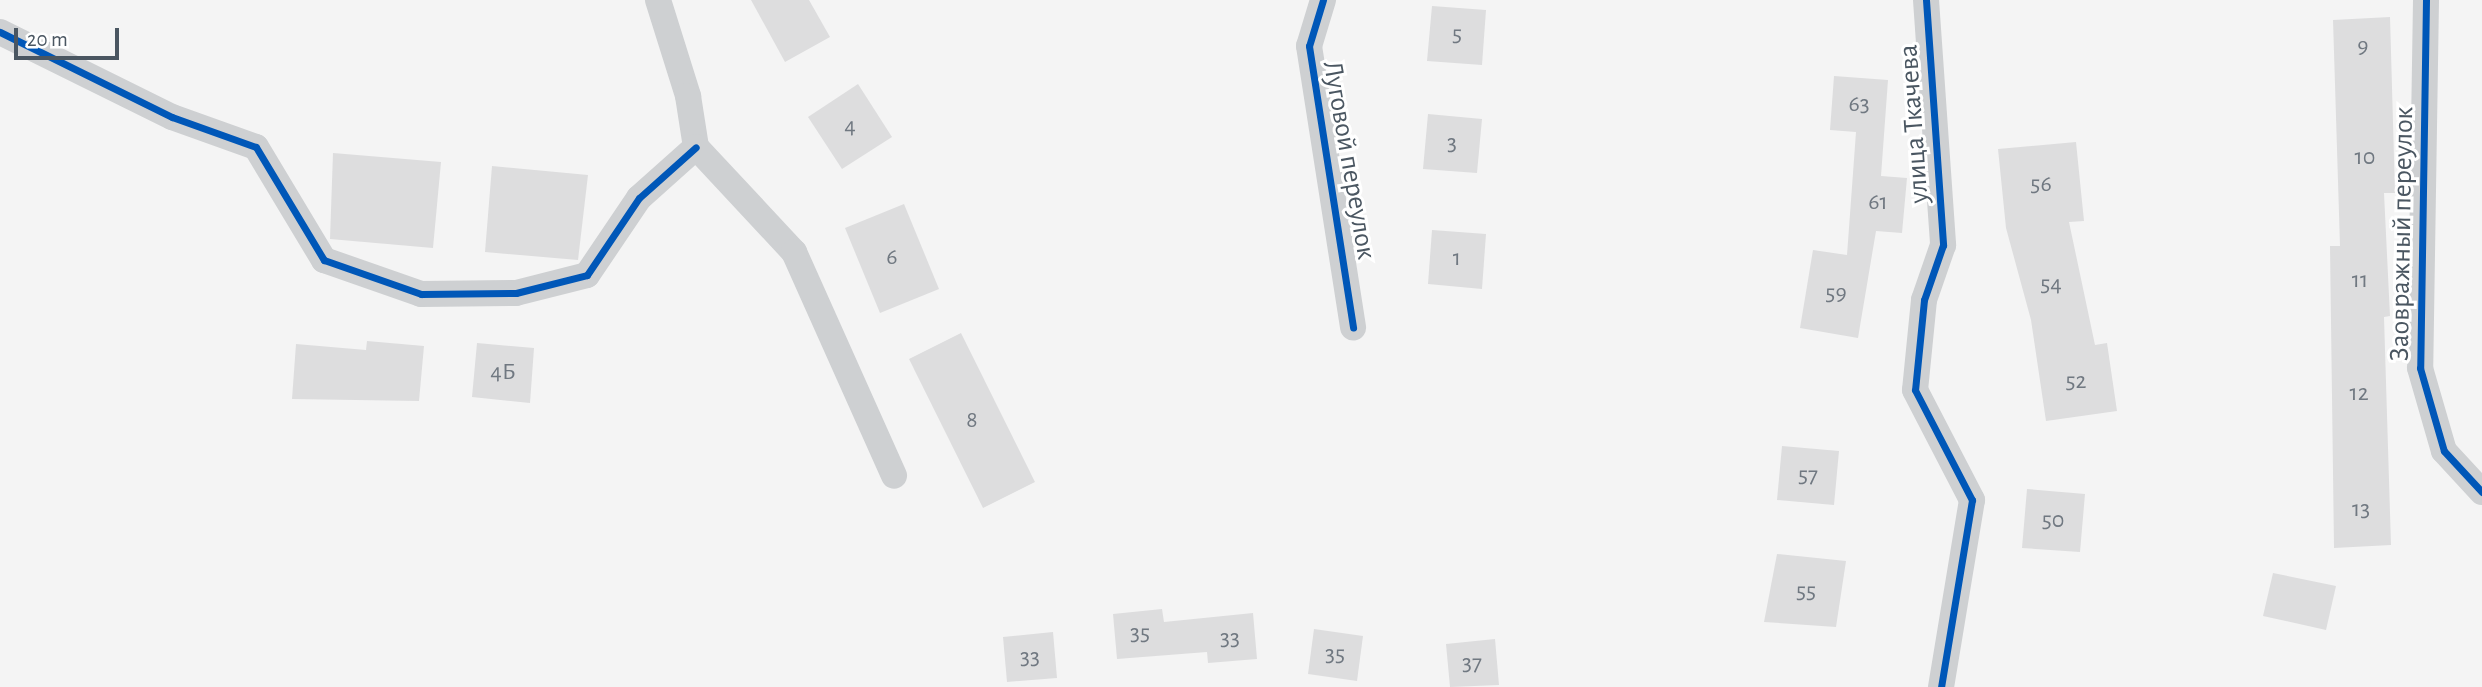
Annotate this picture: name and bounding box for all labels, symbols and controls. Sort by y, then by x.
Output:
scale bar [18,14,122,58]
house number: 5 [1452,21,1462,49]
text: 20 m [27,29,68,50]
house number: 9 [2357,33,2369,61]
street label: улица Ткачева [1892,43,1936,205]
street label: Луговой переулок [1315,58,1383,262]
house number: 63 [1848,91,1870,119]
street label: Заовражный переулок [2383,106,2421,362]
house number: 4 [844,113,856,141]
house number: 3 [1447,130,1457,158]
house number: 10 [2355,144,2375,172]
house number: 56 [2030,171,2052,199]
house number: 61 [1868,189,1888,217]
house number: 6 [886,244,898,272]
house number: 1 [1453,245,1461,273]
house number: 11 [2352,267,2368,295]
house number: 54 [2040,271,2062,299]
house number: 59 [1825,280,1847,308]
house number: 4Б [490,359,516,387]
house number: 52 [2066,368,2086,396]
house number: 12 [2349,380,2369,408]
house number: 8 [966,407,978,435]
house number: 57 [1798,462,1818,490]
house number: 13 [2352,496,2370,524]
house number: 50 [2042,507,2064,535]
house number: 55 [1796,578,1816,606]
house number: 35 [1130,620,1150,648]
house number: 33 [1220,625,1240,653]
house number: 35 [1325,641,1345,669]
house number: 33 [1020,644,1040,672]
house number: 37 [1462,650,1482,678]

